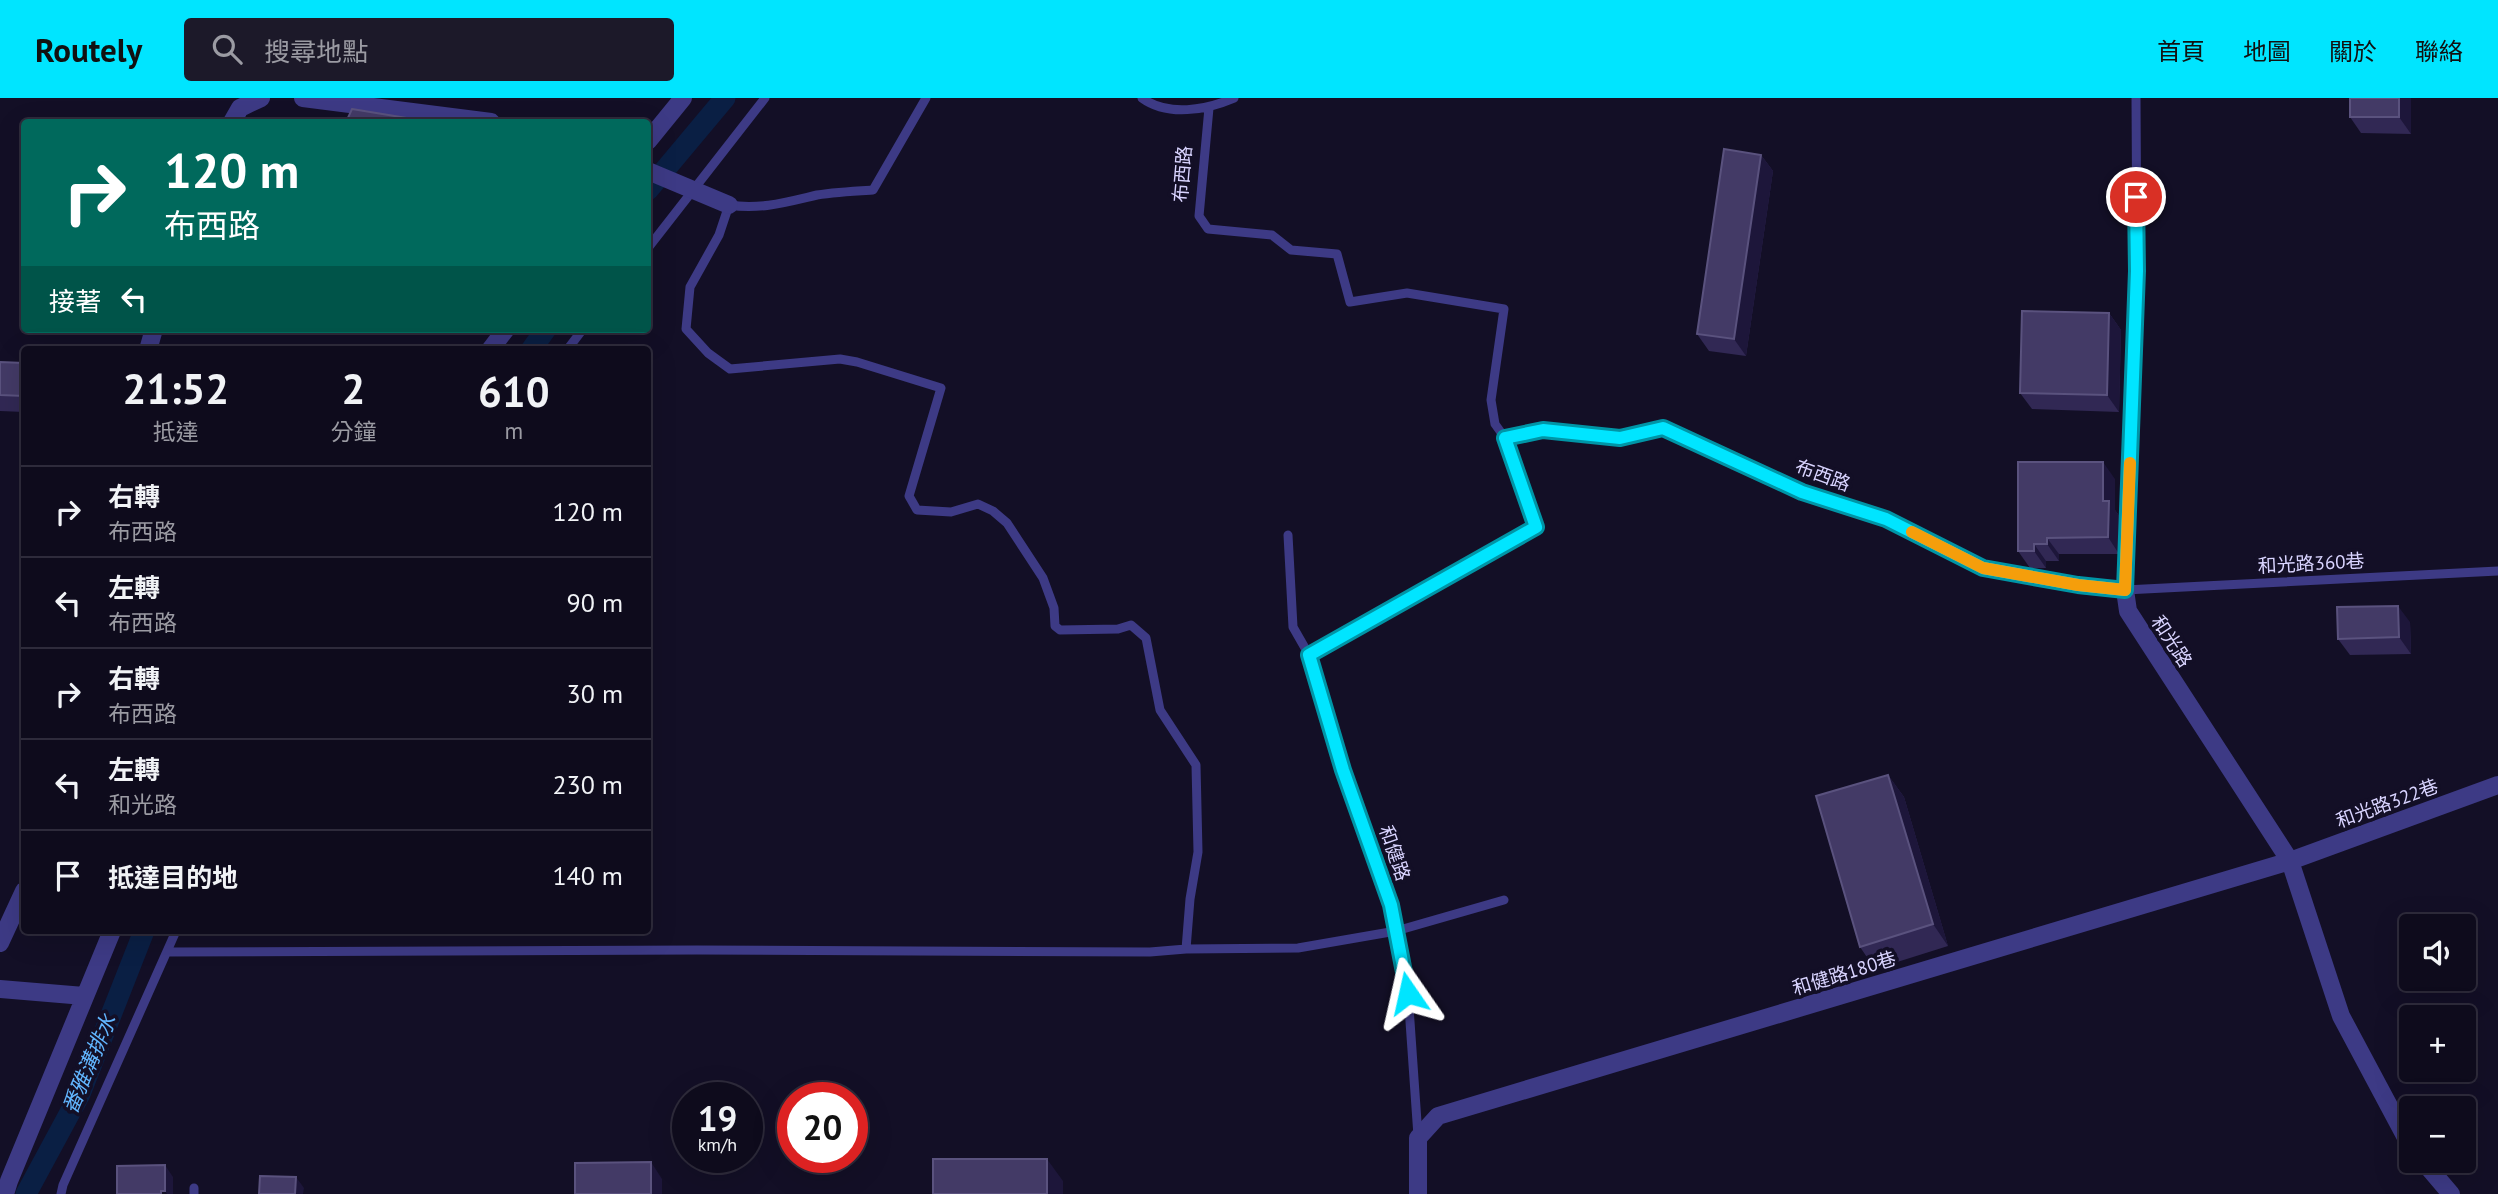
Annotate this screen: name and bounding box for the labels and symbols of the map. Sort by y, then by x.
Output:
street label: 布西路 [1168,145,1196,203]
pin [2106,167,2166,227]
street label: 布西路 [1792,454,1854,496]
street label: 和光路360巷 [2257,548,2365,578]
street label: 和光路 [2146,611,2198,671]
street label: 和光路322巷 [2333,773,2441,833]
street label: 和健路 [1374,822,1416,884]
street label: 和健路180巷 [1789,946,1899,1000]
position arrow [1371,956,1445,1030]
water label: 番雅溝排水 [56,1009,122,1118]
speed limit sign: 20 [777,1082,868,1173]

